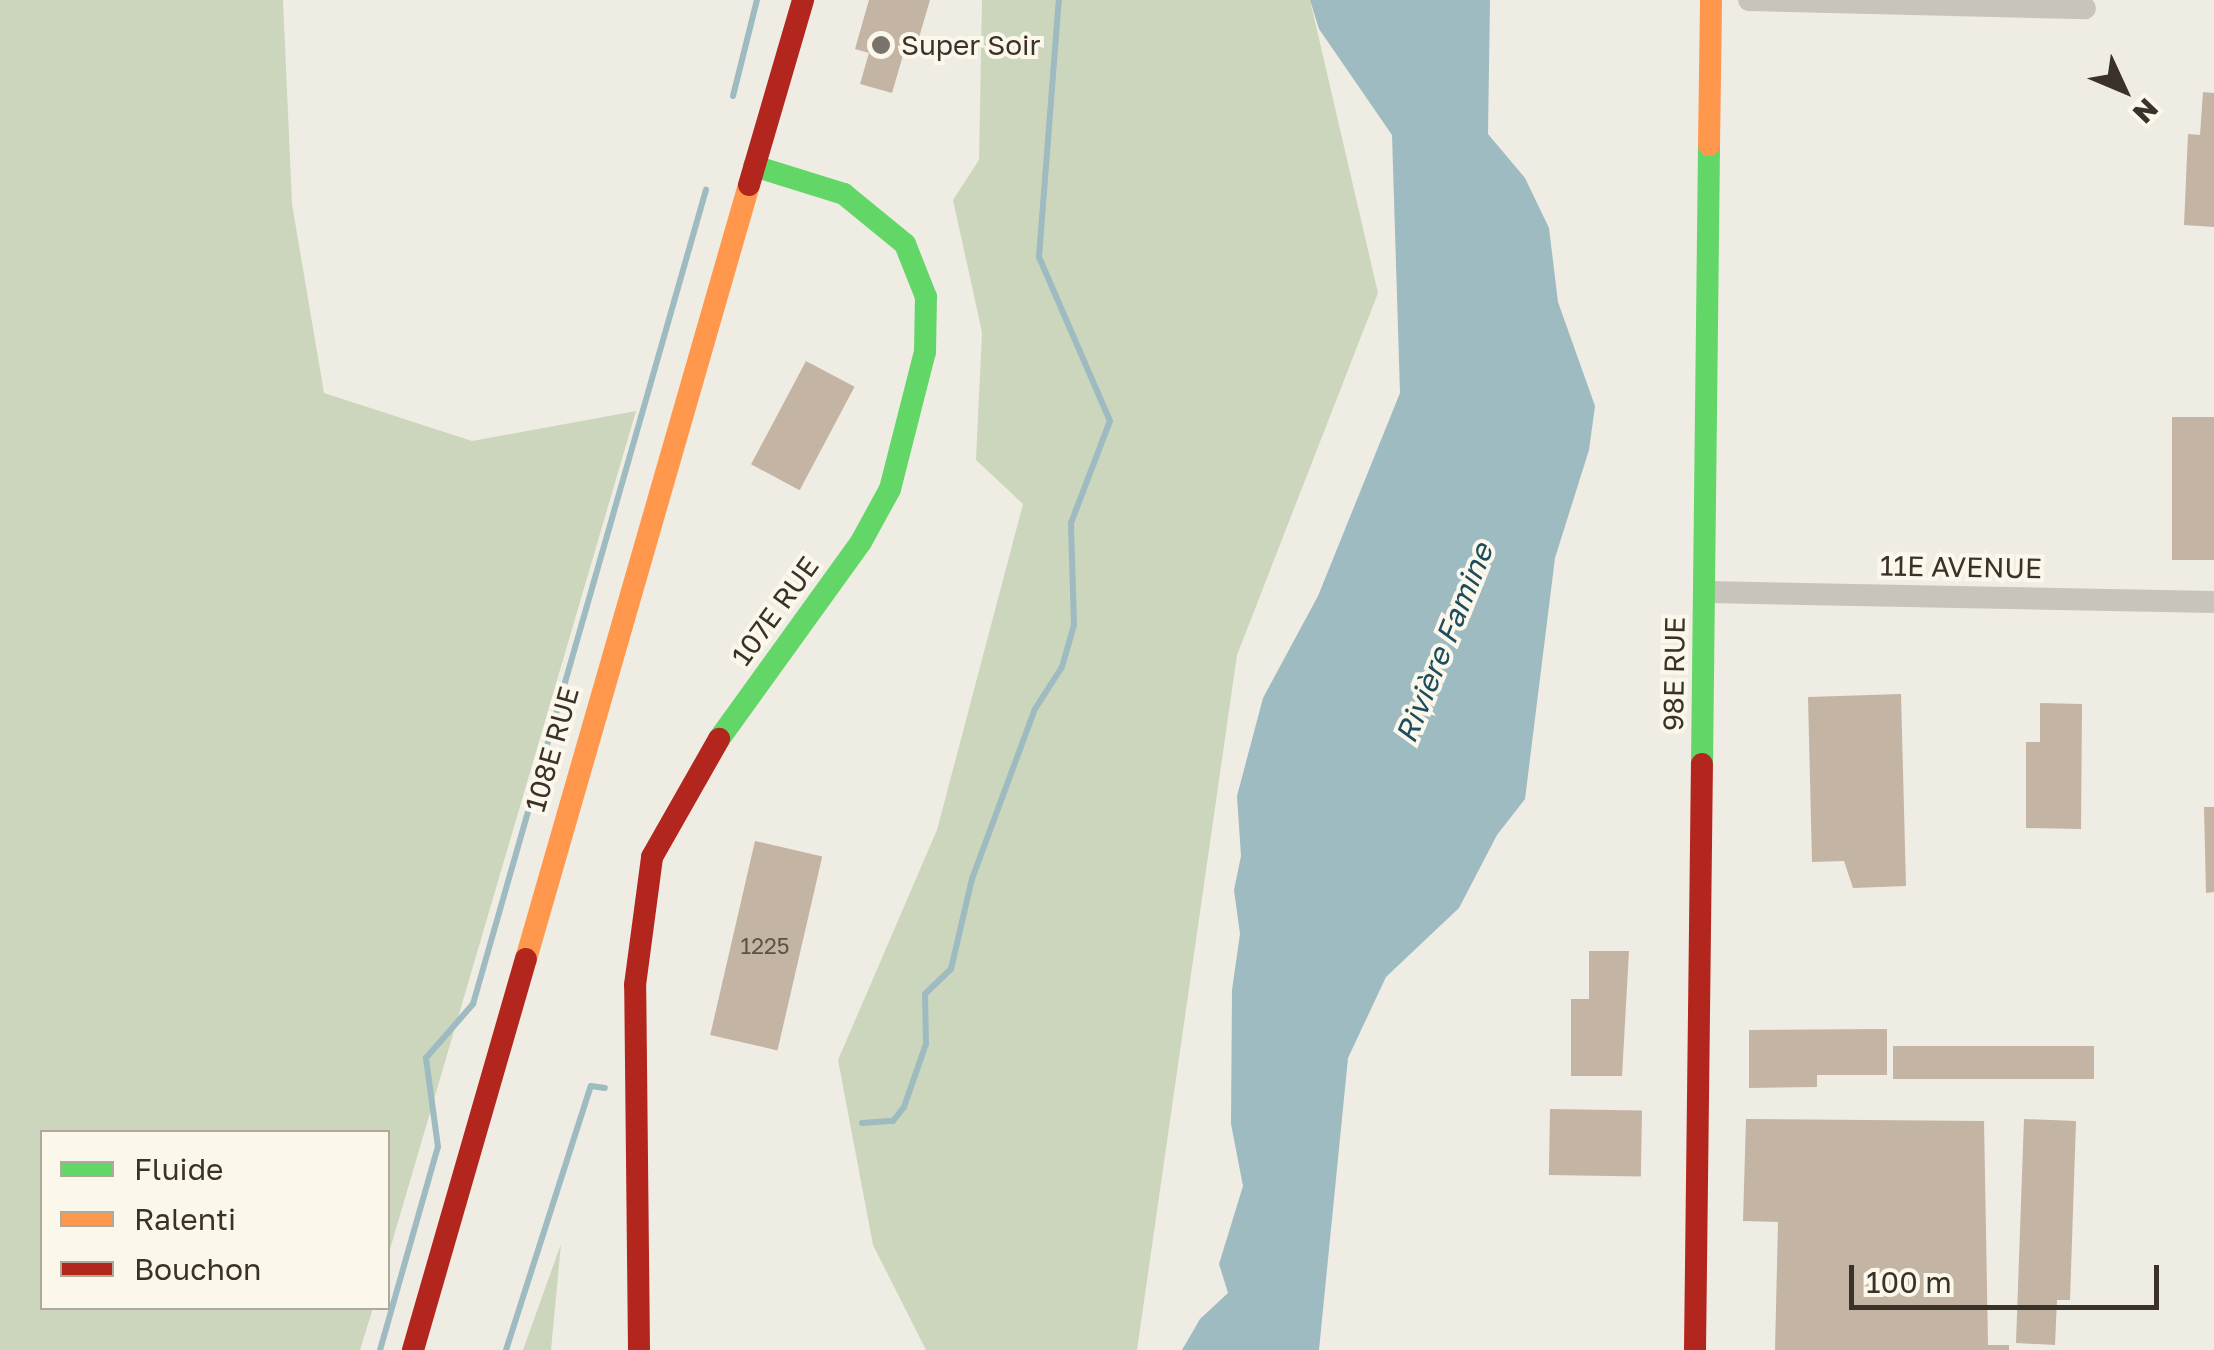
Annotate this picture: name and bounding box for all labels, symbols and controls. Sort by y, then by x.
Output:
place label: Super Soir [901,28,1040,62]
marker: Super Soir [870,34,892,56]
north arrow [2074,40,2174,140]
text: N [2127,92,2165,130]
water label: Rivière Famine [1388,538,1500,748]
street label: 11E AVENUE [1880,549,2042,585]
street label: 107E RUE [724,550,826,672]
street label: 98E RUE [1656,617,1692,731]
street label: 108E RUE [518,683,586,815]
house number: 1225 [741,933,789,959]
legend [40,1130,390,1310]
text: Fluide [134,1151,224,1187]
text: Ralenti [134,1201,236,1237]
scale bar [1854,1245,2164,1307]
text: Bouchon [134,1251,262,1287]
text: 100 m [1866,1264,1952,1300]

